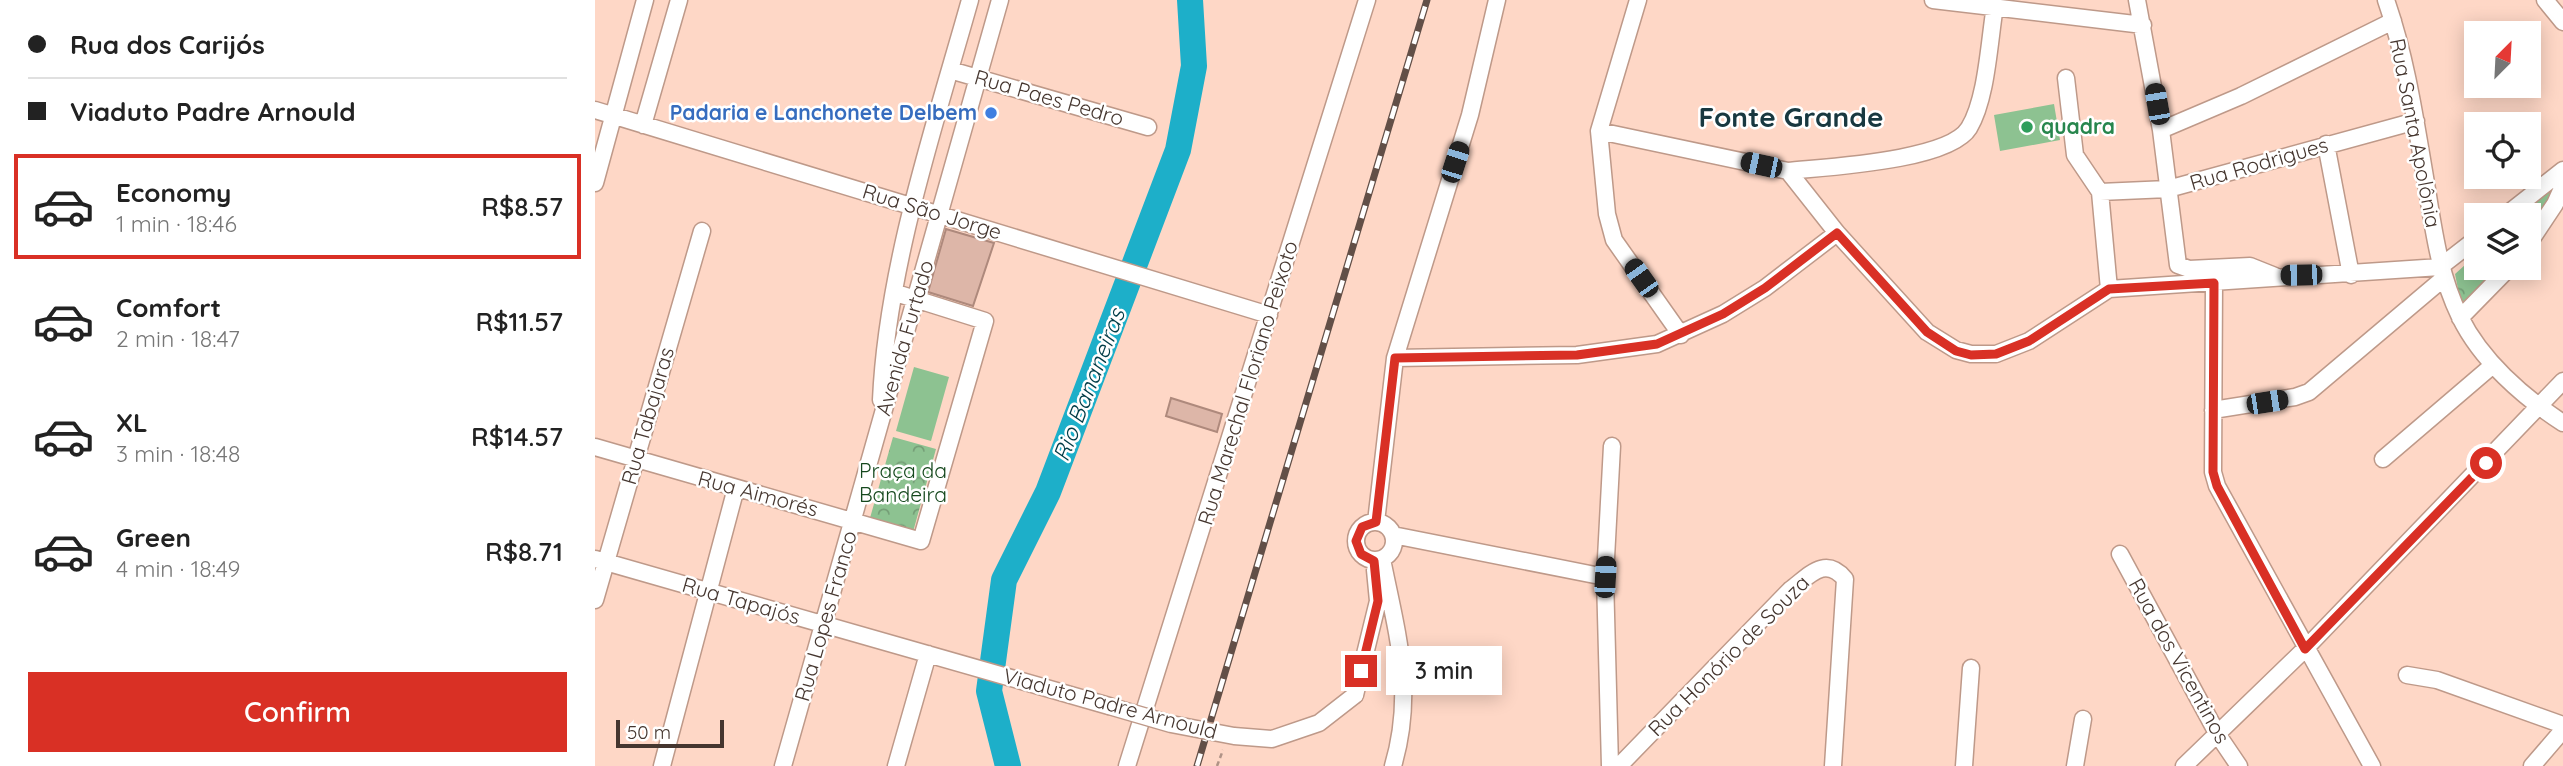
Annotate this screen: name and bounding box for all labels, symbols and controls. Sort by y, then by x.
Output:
north arrow [2464,21,2541,98]
map controls [2464,21,2541,280]
text: Rua dos Carijós [70,28,265,61]
street label: Rua Santa Apolônia [2385,36,2447,230]
street label: Rua Paes Pedro [972,63,1127,131]
car [2144,81,2171,127]
text: Viaduto Padre Arnould [70,95,356,128]
place label: Padaria e Lanchonete Delbem [670,99,977,125]
district label: Fonte Grande [1699,99,1883,134]
marker: Padaria e Lanchonete Delbem [983,105,999,121]
button: locate [2464,112,2541,189]
place label: quadra [2041,113,2115,139]
marker: quadra [2019,119,2035,135]
street label: Rua Rodrigues [2186,131,2331,195]
car [1439,139,1472,185]
car [1739,150,1784,180]
icon: car [32,175,95,238]
text: Economy [116,176,231,209]
street label: Rua São Jorge [860,178,1005,245]
text: R$8.57 [481,190,563,223]
button: layers [2464,203,2541,280]
text: 1 min · 18:46 [116,209,237,238]
street label: Rua Marechal Floriano Peixoto [1191,237,1303,528]
car [1621,255,1662,301]
street label: Avenida Furtado [869,257,939,418]
car [2280,264,2323,286]
icon: car [32,290,95,353]
text: Comfort [116,291,221,324]
water label: Rio Bananeiras [1046,302,1132,465]
text: R$11.57 [476,305,563,338]
text: 2 min · 18:47 [116,324,240,353]
street label: Rua Tabajaras [615,344,679,487]
car [2245,388,2290,416]
icon: car [32,405,95,468]
text: XL [116,406,148,439]
text: R$14.57 [471,420,563,453]
text: 3 min · 18:48 [116,439,240,468]
route start [2470,447,2502,479]
park label: Praça da Bandeira [859,457,947,507]
street label: Rua Aimorés [695,464,821,522]
icon: car [32,520,95,583]
text: Green [116,521,191,554]
street label: Rua Lopes Franco [788,527,862,704]
text: R$8.71 [485,535,563,568]
text: 4 min · 18:49 [116,554,240,583]
car [1594,555,1617,599]
street label: Rua Honório de Souza [1642,569,1814,741]
street label: Rua Tapajós [679,571,803,629]
street label: Rua dos Vicentinos [2124,573,2236,748]
callout: 3 min [1385,646,1501,696]
route end [1345,655,1377,687]
text: 3 min [1415,656,1473,685]
street label: Viaduto Padre Arnould [1000,662,1220,744]
button: Confirm [28,672,567,752]
scale bar [616,717,725,749]
text: 50 m [627,720,671,744]

